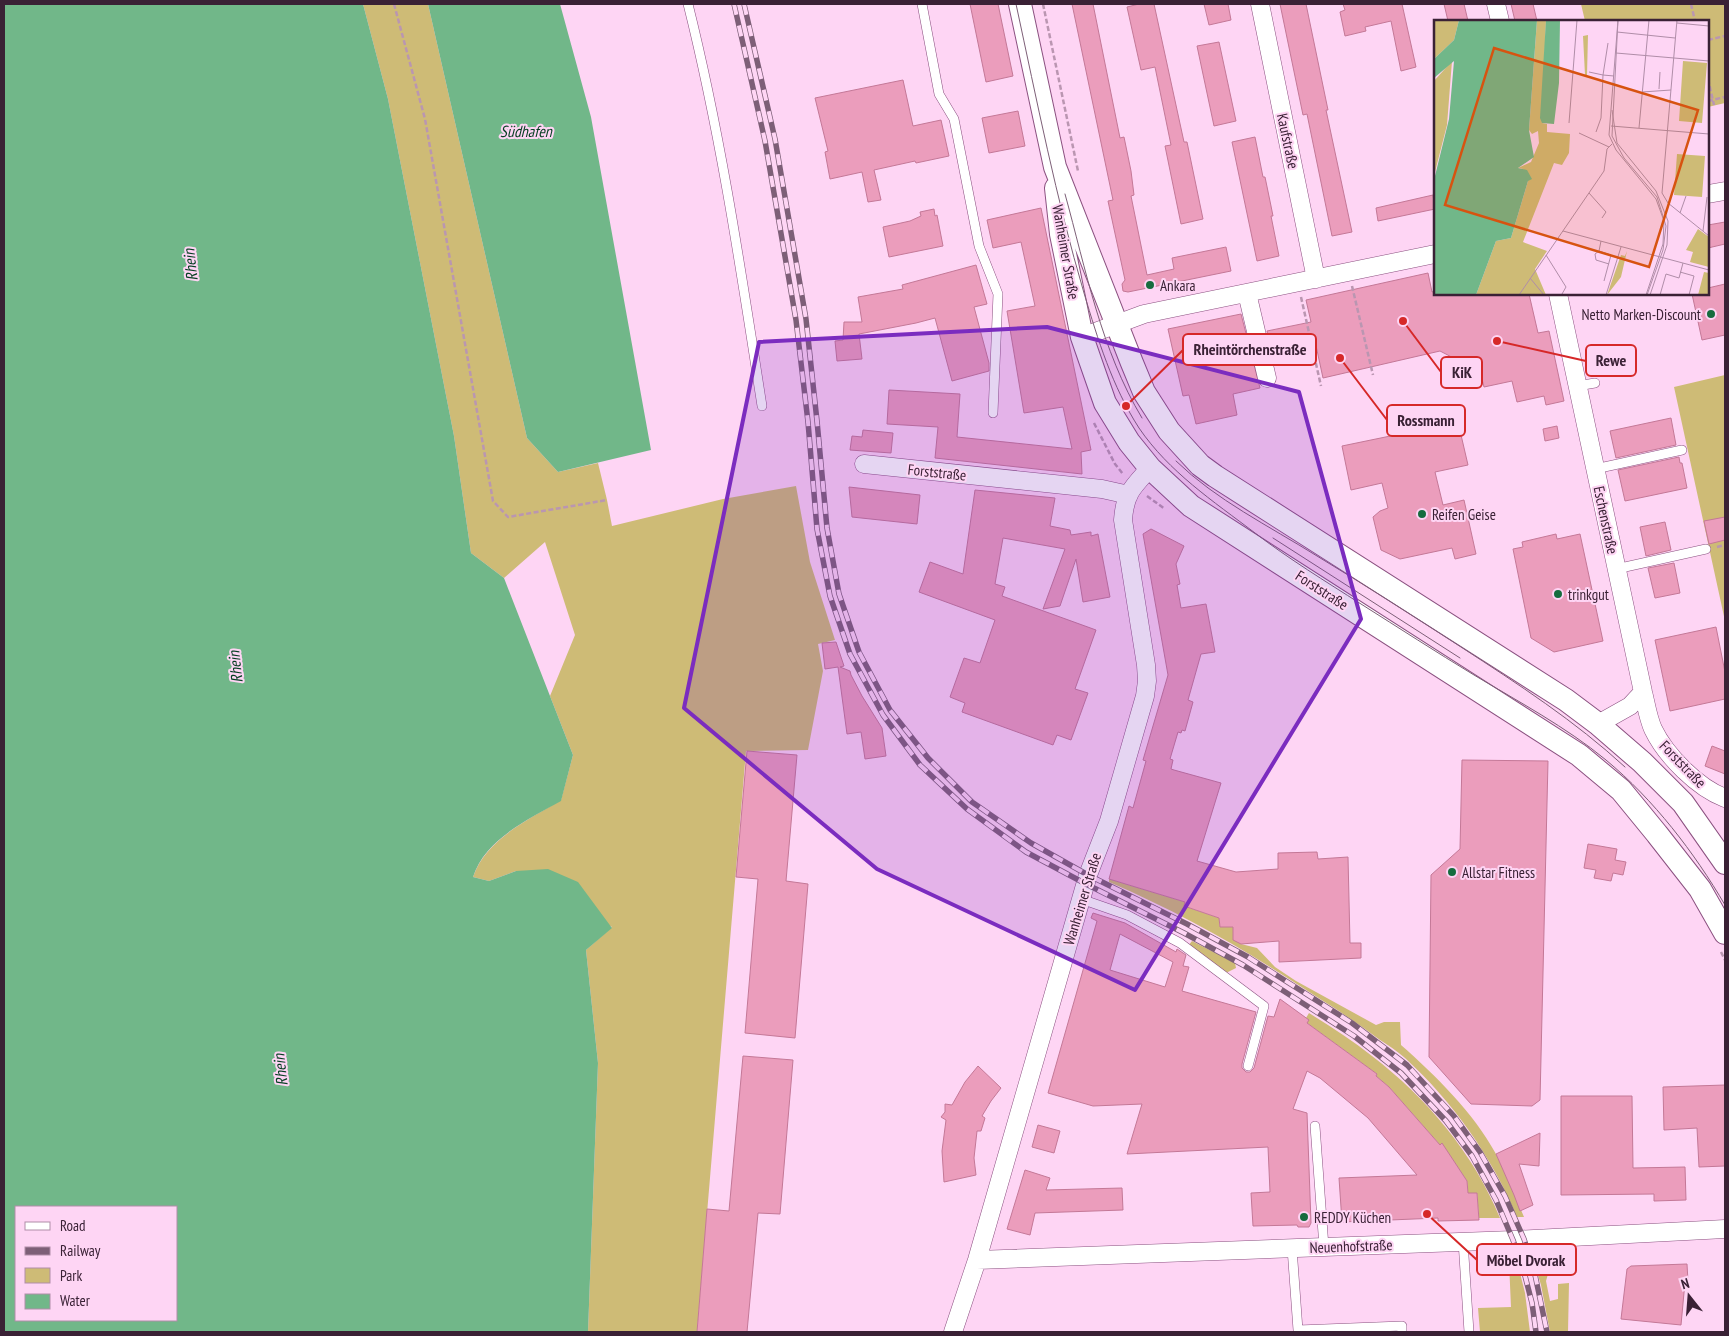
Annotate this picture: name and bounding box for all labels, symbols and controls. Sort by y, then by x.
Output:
inset map [1434,20,1709,295]
street label: Kaufstraße [1273,112,1303,170]
water label: Südhafen [500,121,553,141]
street label: Wanheimer Straße [1048,203,1084,301]
water label: Rhein [178,247,202,282]
place label: Ankara [1160,276,1196,295]
marker: Ankara [1144,279,1156,291]
place label: Netto Marken-Discount [1581,305,1701,324]
marker: Netto Marken-Discount [1705,308,1717,320]
callout: Rheintörchenstraße [1183,334,1316,365]
text: Rheintörchenstraße [1193,339,1307,359]
callout: Rewe [1586,345,1636,376]
text: Rewe [1596,350,1626,370]
callout: KiK [1441,357,1482,388]
text: KiK [1452,362,1473,382]
callout: Rossmann [1387,405,1465,436]
text: Rossmann [1397,410,1455,430]
street label: Forststraße [907,459,967,485]
street label: Eschenstraße [1590,484,1622,556]
place label: Reifen Geise [1432,505,1496,524]
marker: Reifen Geise [1416,508,1428,520]
street label: Forststraße [1292,566,1352,614]
place label: trinkgut [1568,585,1609,604]
marker: trinkgut [1552,588,1564,600]
water label: Rhein [223,649,247,684]
street label: Forststraße [1656,736,1710,792]
street label: Wanheimer Straße [1059,850,1105,948]
place label: Allstar Fitness [1462,863,1535,882]
marker: Allstar Fitness [1446,866,1458,878]
water label: Rhein [268,1052,292,1087]
legend [15,1206,178,1321]
place label: REDDY Küchen [1314,1208,1391,1227]
marker: REDDY Küchen [1298,1211,1310,1223]
text: Road [60,1216,86,1235]
street label: Neuenhofstraße [1309,1235,1393,1257]
text: Railway [60,1241,101,1260]
callout: Möbel Dvorak [1477,1244,1576,1275]
text: Möbel Dvorak [1487,1250,1566,1270]
text: Park [60,1266,82,1285]
north arrow [1664,1271,1714,1321]
text: N [1679,1274,1691,1293]
text: Water [60,1291,91,1310]

